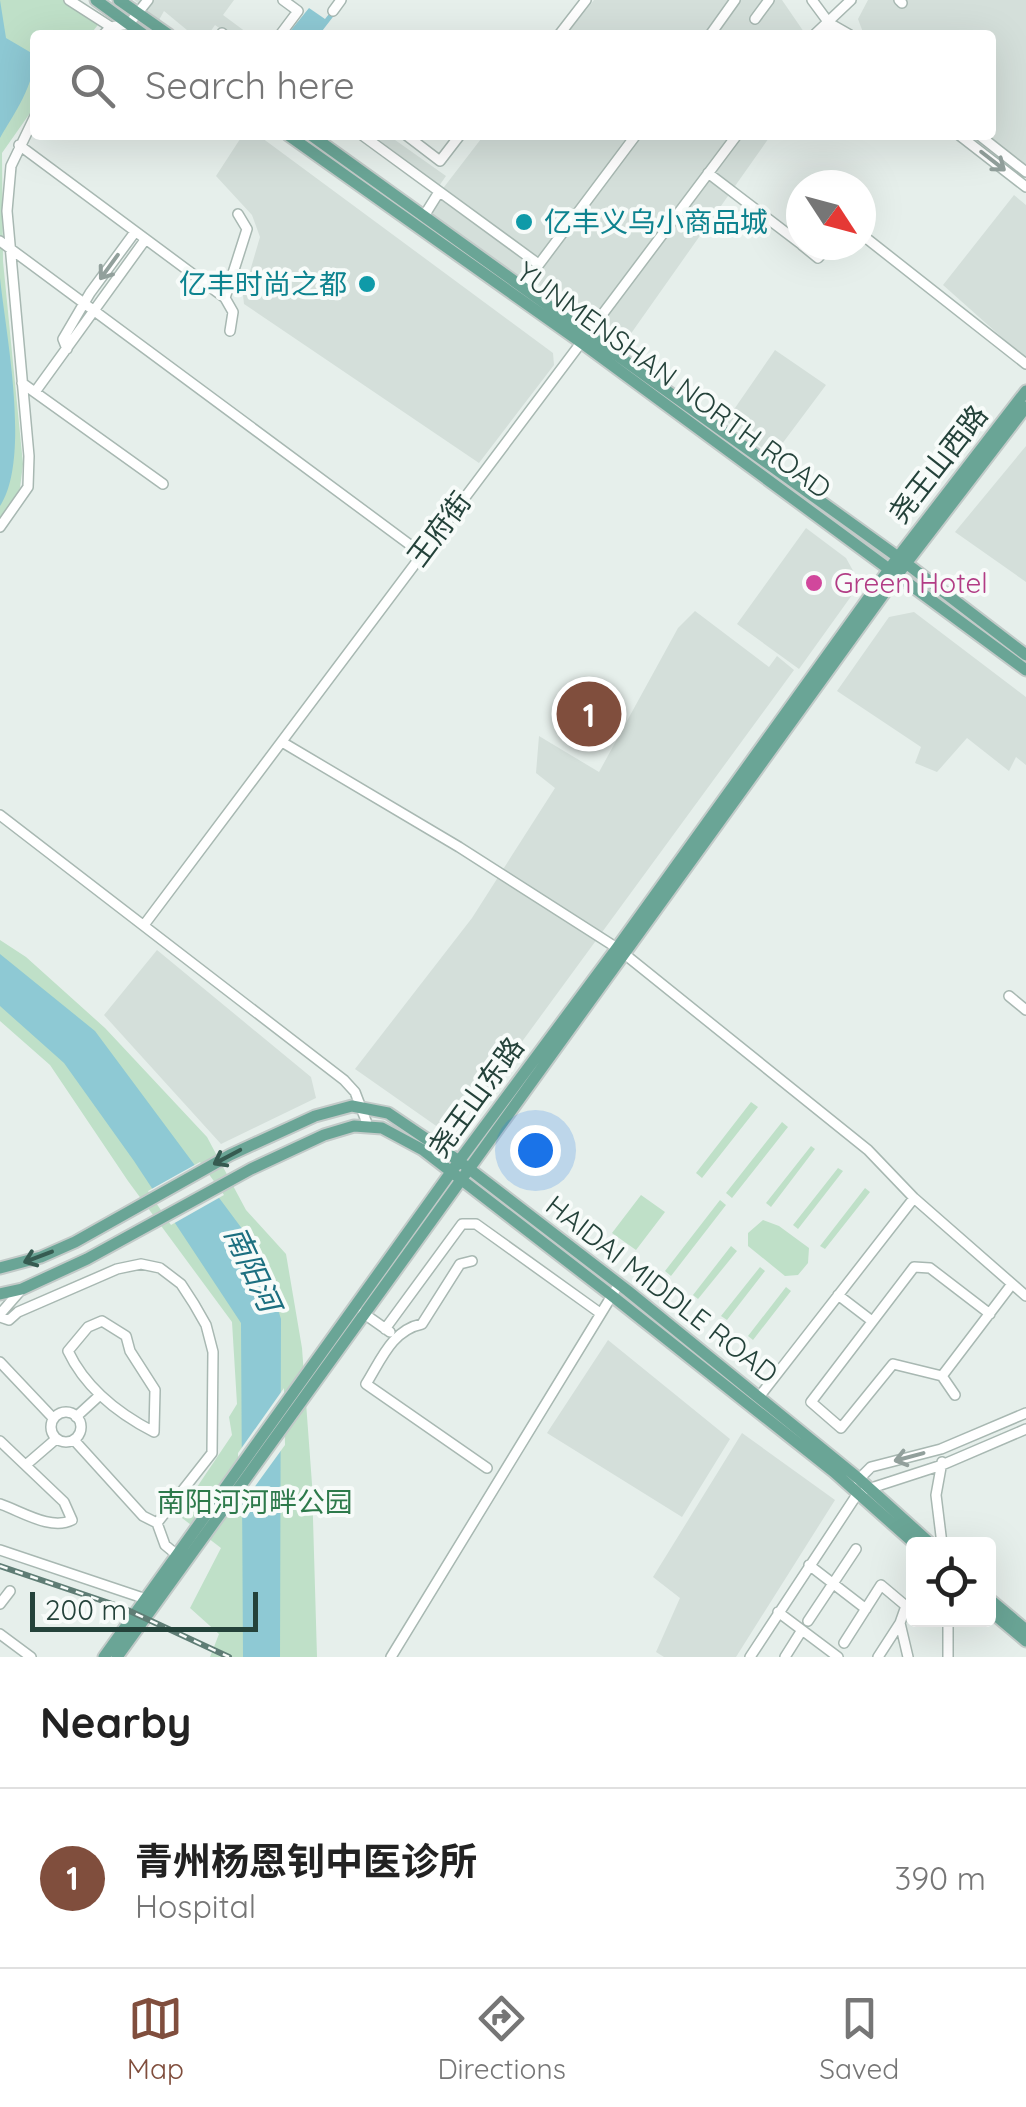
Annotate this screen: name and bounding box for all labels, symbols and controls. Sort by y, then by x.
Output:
search box [30,30,996,140]
icon: search [65,58,120,113]
text: Search here [145,61,355,109]
one-way arrow [979,150,1005,172]
north arrow [786,170,876,260]
place label: 亿丰义乌小商品城 [544,204,768,239]
marker: 亿丰义乌小商品城 [513,211,535,233]
one-way arrow [99,253,120,280]
street label: YUNMENSHAN NORTH ROAD [510,254,838,505]
place label: 亿丰时尚之都 [179,266,347,301]
marker: 亿丰时尚之都 [356,273,378,295]
street label: 尧王山西路 [881,398,994,530]
street label: 王府街 [399,485,478,573]
place label: Green Hotel [834,565,988,600]
marker: Green Hotel [803,572,825,594]
pin: 1 [556,676,622,752]
street label: 尧王山东路 [420,1030,531,1164]
your location [510,1125,561,1176]
one-way arrow [212,1148,242,1167]
street label: HAIDAI MIDDLE ROAD [539,1187,785,1390]
water label: 南阳河 [217,1220,291,1322]
one-way arrow [24,1249,55,1267]
one-way arrow [894,1449,925,1468]
park label: 南阳河河畔公园 [157,1484,353,1519]
map controls [906,1537,996,1627]
button: locate [906,1537,996,1627]
scale bar [30,1587,258,1632]
text: 200 m [45,1592,127,1627]
text: Nearby [40,1696,191,1749]
text: 青州杨恩钊中医诊所 [135,1837,477,1885]
text: 1 [66,1858,79,1898]
text: 390 m [894,1858,986,1898]
text: Hospital [135,1886,256,1926]
tab: Map [127,1991,184,2086]
tab: Directions [437,1991,566,2086]
tab: Saved [819,1991,899,2086]

